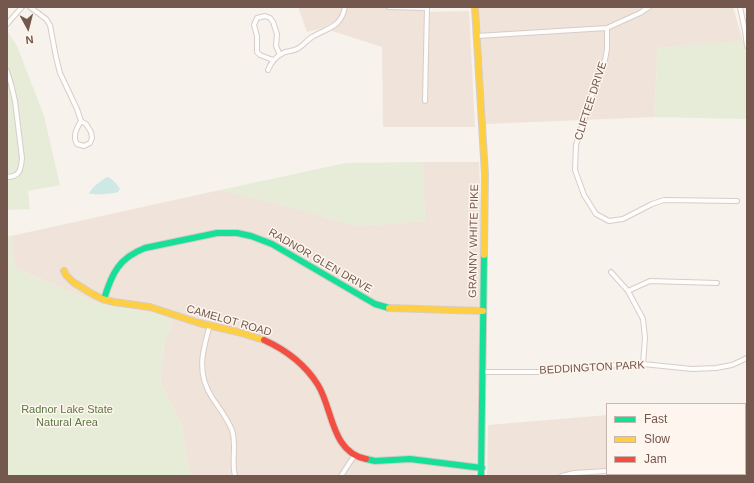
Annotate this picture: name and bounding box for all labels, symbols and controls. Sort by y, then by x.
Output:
north arrow [8,8,48,48]
text: N [25,33,34,46]
street label: CLIFTEE DRIVE [572,60,610,142]
street label: GRANNY WHITE PIKE [466,184,482,298]
street label: RADNOR GLEN DRIVE [266,226,374,296]
street label: CAMELOT ROAD [185,303,273,339]
street label: BEDDINGTON PARK [539,359,645,377]
park label: Radnor Lake State Natural Area [21,403,113,429]
legend [606,403,746,475]
text: Fast [644,412,667,426]
text: Slow [644,432,670,446]
text: Jam [644,452,667,466]

